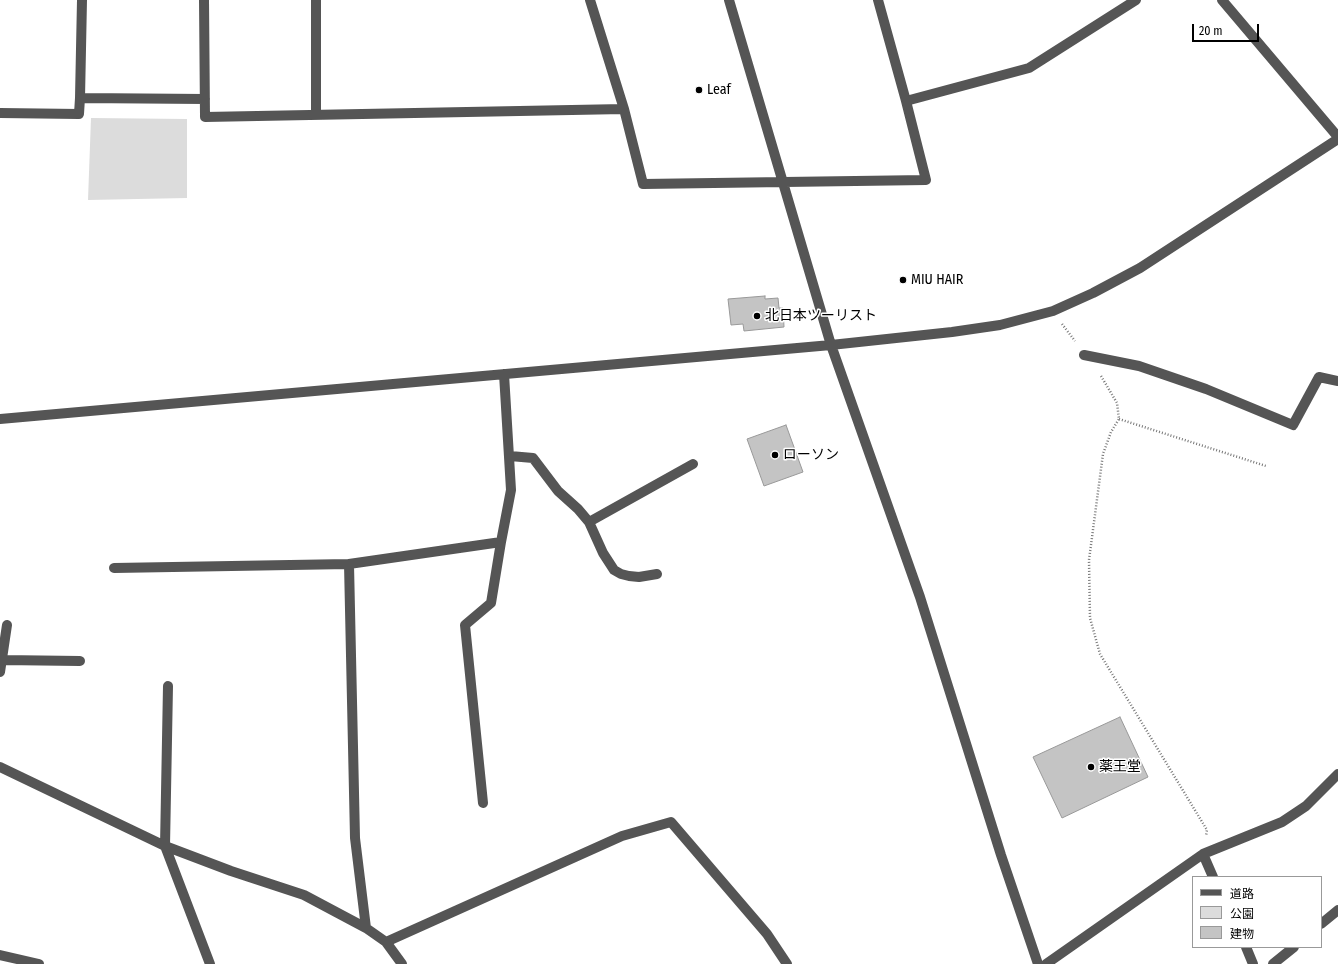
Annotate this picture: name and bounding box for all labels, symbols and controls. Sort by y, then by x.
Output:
scale bar [1194,16,1261,42]
text: 20 m [1199,24,1223,38]
place label: Leaf [707,82,731,98]
marker: Leaf [694,85,704,95]
place label: MIU HAIR [911,272,963,288]
marker: MIU HAIR [898,275,908,285]
place label: 北日本ツーリスト [765,308,877,324]
marker: 北日本ツーリスト [752,311,762,321]
place label: ローソン [783,447,839,463]
marker: ローソン [770,450,780,460]
place label: 薬王堂 [1099,759,1141,775]
marker: 薬王堂 [1086,762,1096,772]
legend [1192,876,1322,948]
text: 道路 [1230,887,1254,901]
text: 公園 [1230,907,1254,921]
text: 建物 [1230,927,1254,941]

